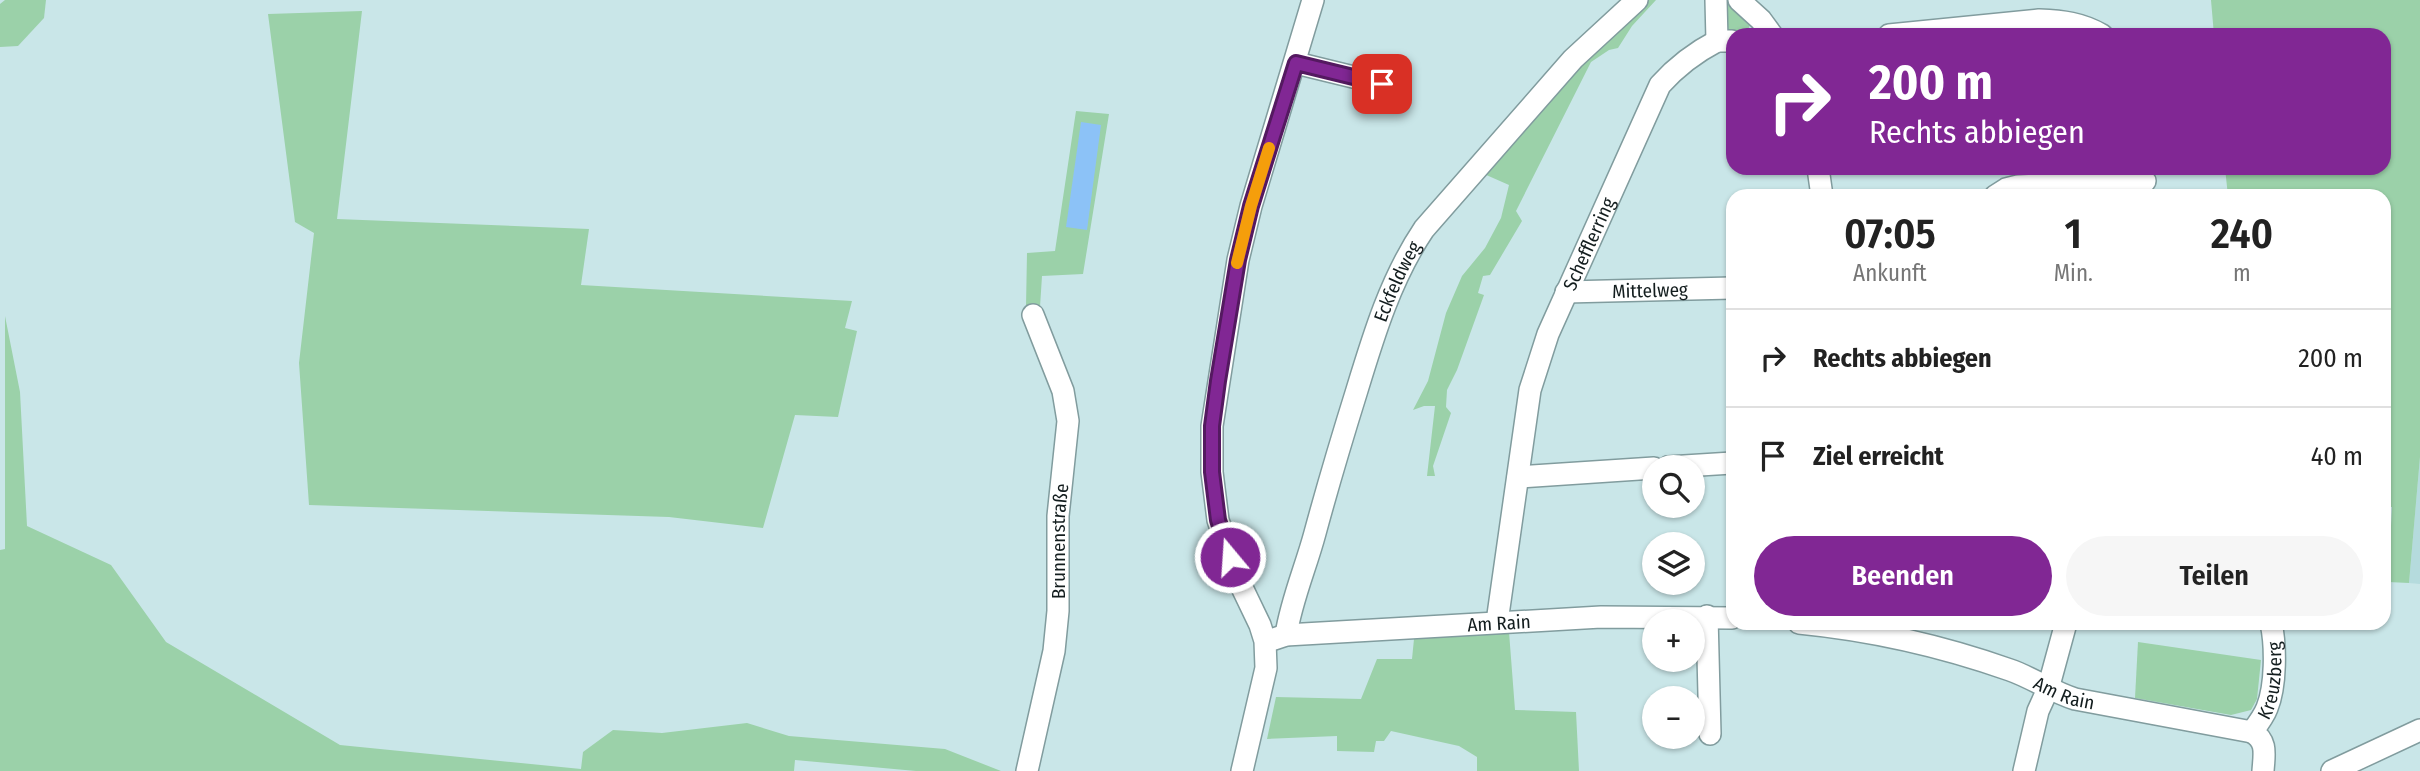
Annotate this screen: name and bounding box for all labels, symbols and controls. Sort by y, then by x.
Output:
text: 200 m [1869,53,1993,112]
pin [1352,54,1412,114]
icon: right [1754,56,1845,147]
icon: arrive [1363,65,1401,103]
text: Rechts abbiegen [1869,113,2085,151]
street label: Schefflerring [1558,194,1620,294]
text: 07:05 [1844,209,1936,259]
text: 1 [2065,209,2082,259]
text: 240 [2211,209,2273,259]
street label: Eckfeldweg [1369,237,1426,325]
text: Ankunft [1853,259,1927,287]
text: Min. [2054,259,2093,287]
text: m [2233,259,2251,287]
street label: Mittelweg [1612,278,1688,303]
icon: right [1754,339,1792,377]
text: Rechts abbiegen [1813,343,1992,374]
text: 200 m [2298,343,2363,374]
icon: arrive [1754,437,1792,475]
text: Ziel erreicht [1813,441,1944,472]
text: 40 m [2311,441,2363,472]
map controls [1642,455,1705,749]
button: search [1642,455,1705,518]
street label: Brunnenstraße [1047,482,1073,599]
position arrow [1193,520,1267,594]
button: layers [1642,532,1705,595]
button: Beenden [1754,536,2052,616]
button: Teilen [2066,536,2363,616]
button: + [1642,609,1705,672]
street label: Am Rain [1467,610,1531,637]
street label: Kreuzberg [2253,641,2286,723]
street label: Am Rain [2030,671,2096,714]
button: − [1642,686,1705,749]

